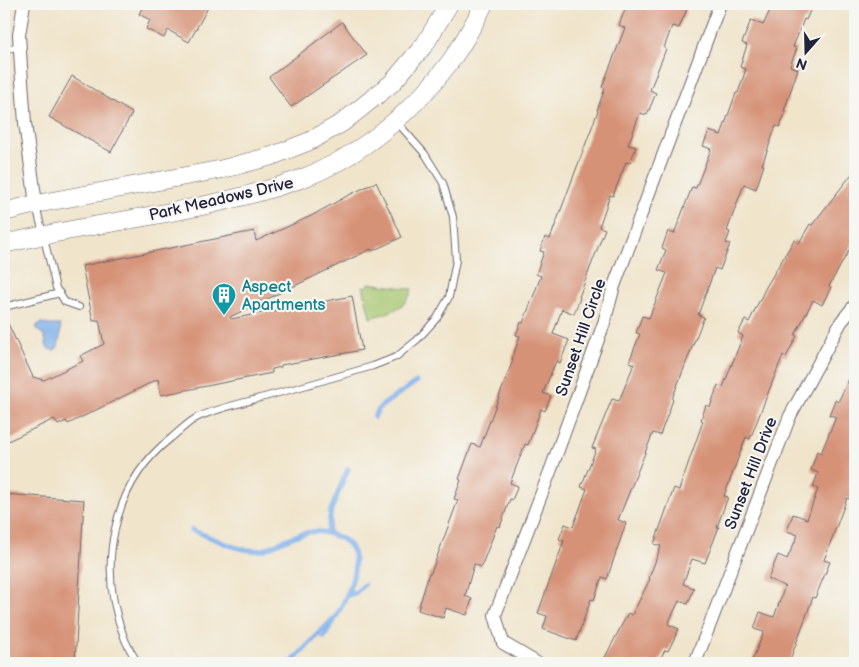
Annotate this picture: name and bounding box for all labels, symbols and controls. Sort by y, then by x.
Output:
north arrow [782,28,832,78]
text: N [794,54,810,74]
street label: Park Meadows Drive [147,173,296,225]
street label: Sunset Hill Circle [552,276,611,399]
place label: Aspect Apartments [242,278,325,315]
building icon: Aspect Apartments [211,282,237,316]
street label: Sunset Hill Drive [721,414,782,532]

